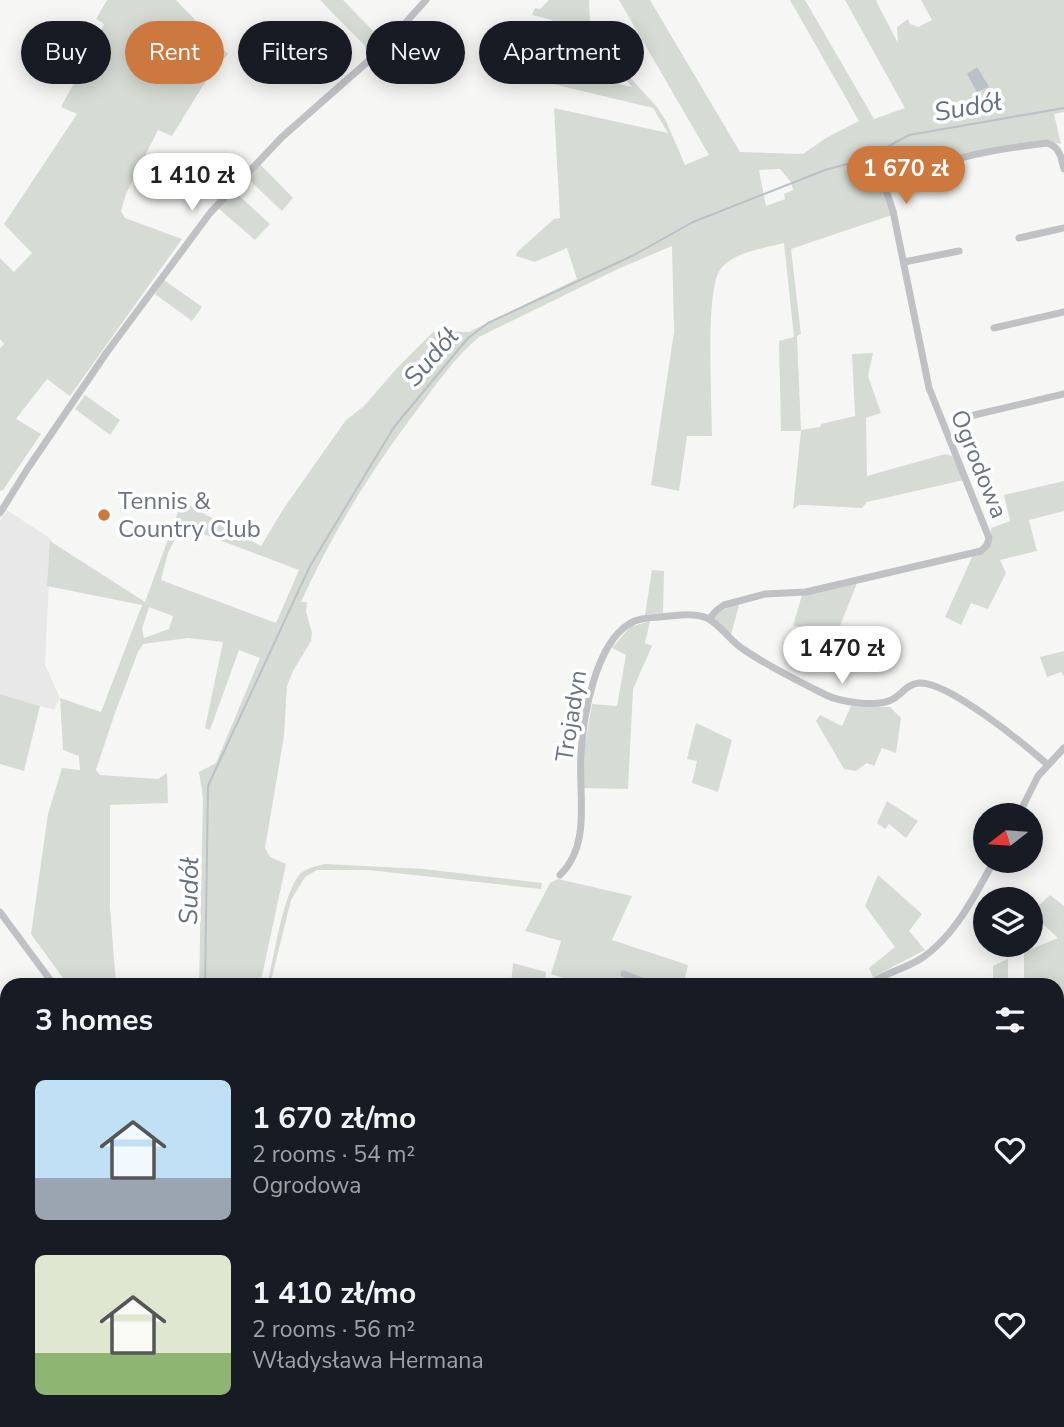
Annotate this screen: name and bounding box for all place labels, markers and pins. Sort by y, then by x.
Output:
pin: 1 670 zł [834,146,978,206]
pin: 1 410 zł [120,154,264,213]
place label: Tennis & Country Club [118,485,261,545]
marker: Tennis & Country Club [96,507,112,523]
pin: 1 470 zł [770,626,914,686]

